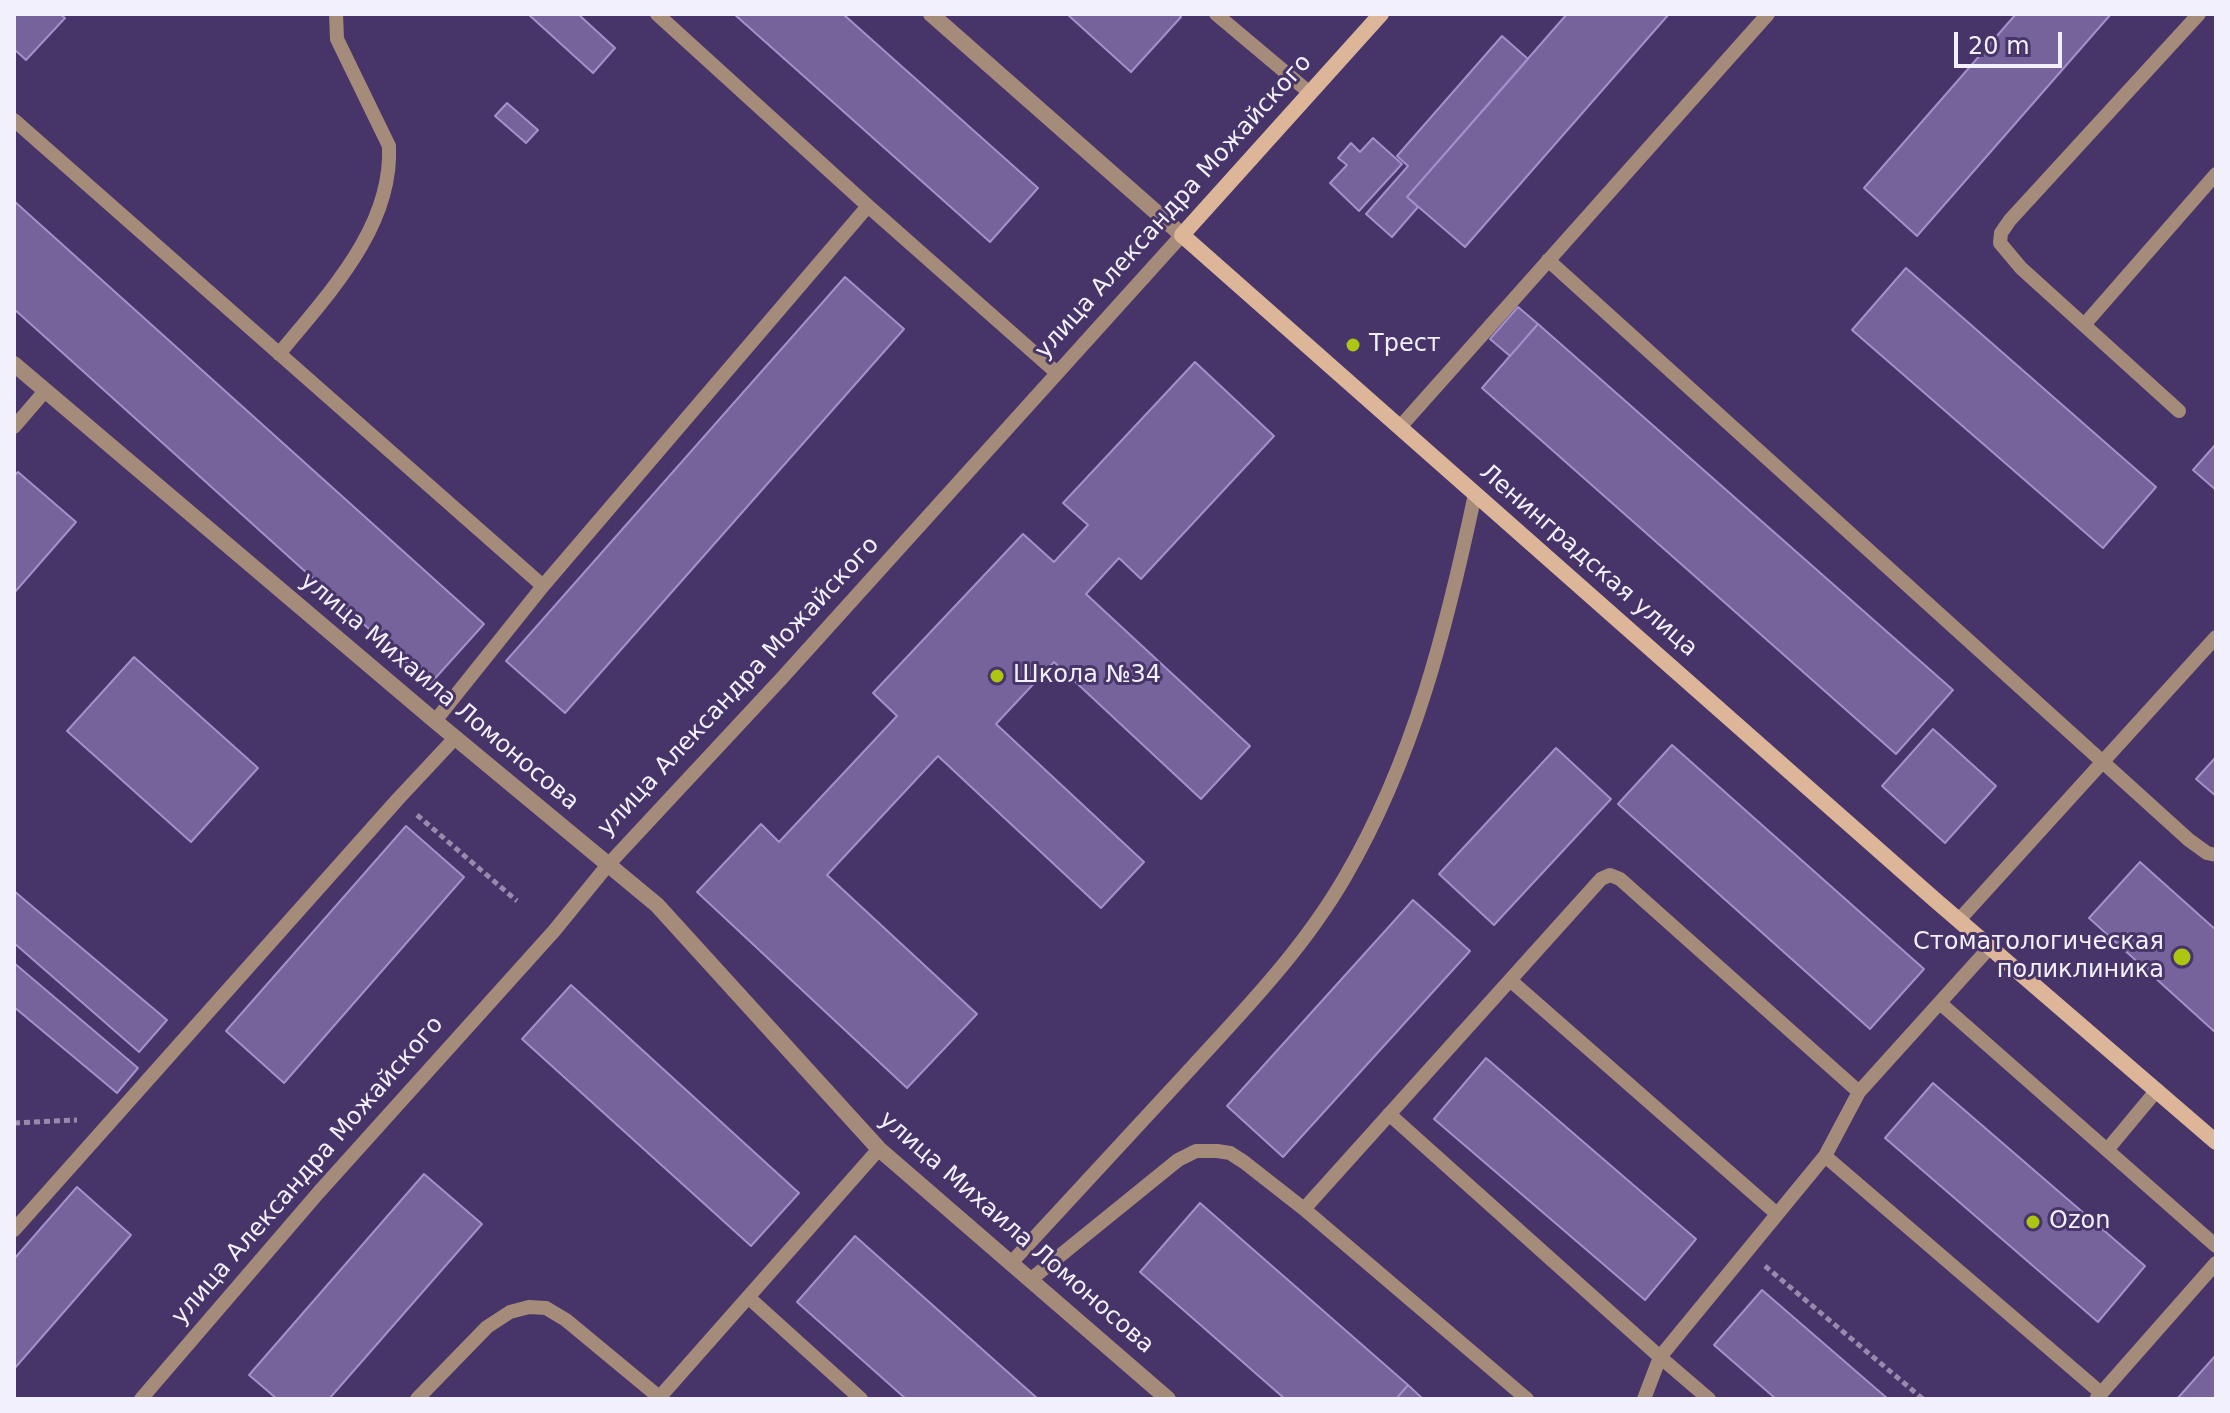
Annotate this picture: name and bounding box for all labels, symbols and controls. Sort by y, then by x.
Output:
scale bar [1958,16,2066,66]
text: 20 m [1968,32,2030,60]
street label: улица Александра Можайского [1030,49,1318,365]
place label: Трест [1369,331,1441,359]
marker: Трест [1344,336,1362,354]
street label: Ленинградская улица [1473,458,1703,664]
street label: улица Александра Можайского [592,531,886,843]
street label: улица Михаила Ломоносова [294,567,584,817]
place label: Школа №34 [1013,662,1161,690]
marker: Школа №34 [988,667,1006,685]
place label: Стоматологическая поликлиника [1913,929,2164,985]
marker: Стоматологическая поликлиника [2171,946,2193,968]
street label: улица Александра Можайского [166,1011,450,1331]
street label: улица Михаила Ломоносова [873,1106,1159,1360]
place label: Ozon [2049,1208,2110,1236]
marker: Ozon [2024,1213,2042,1231]

